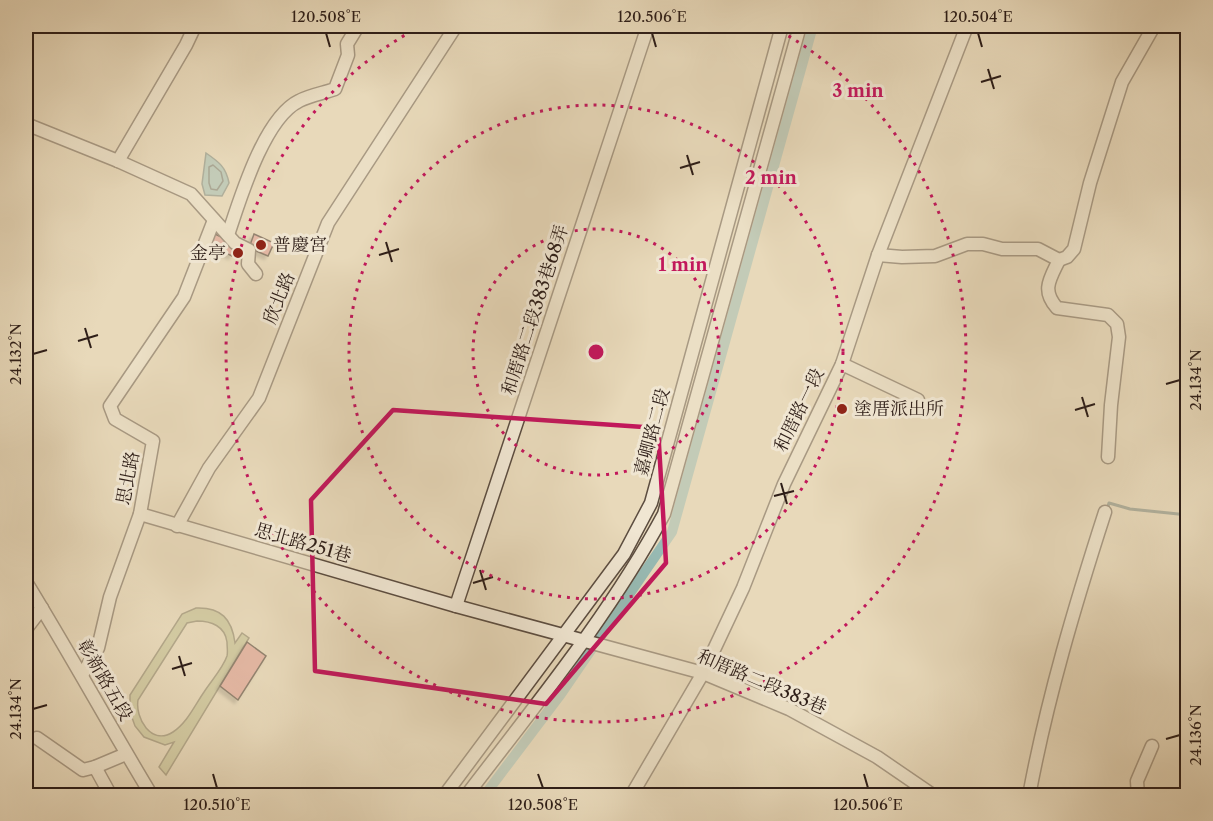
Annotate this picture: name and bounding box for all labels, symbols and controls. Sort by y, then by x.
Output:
text: 120.508°E [291,7,361,26]
text: 120.506°E [617,7,687,26]
text: 120.504°E [943,7,1013,26]
text: 3 min [832,80,884,102]
text: 2 min [745,167,798,189]
street label: 和厝路二段383巷68弄 [497,222,573,398]
place label: 普慶宮 [273,234,327,256]
marker: 普慶宮 [254,238,268,252]
place label: 金亭 [190,242,226,264]
marker: 金亭 [231,246,245,260]
text: 1 min [658,254,708,276]
street label: 欣北路 [259,269,299,327]
text: 24.132°N [6,323,25,385]
centre of rings [586,342,606,362]
text: 24.134°N [1186,349,1205,411]
street label: 和厝路一段 [769,365,829,455]
street label: 嘉卿路二段 [630,386,674,478]
place label: 塗厝派出所 [854,398,944,420]
marker: 塗厝派出所 [835,402,849,416]
street label: 思北路 [112,449,144,507]
street label: 思北路251巷 [252,519,354,567]
street label: 彰新路五段 [73,636,137,724]
street label: 和厝路二段383巷 [694,645,830,719]
text: 24.134°N [6,678,25,740]
text: 24.136°N [1186,704,1205,766]
text: 120.510°E [183,795,251,814]
text: 120.508°E [508,795,578,814]
text: 120.506°E [833,795,903,814]

